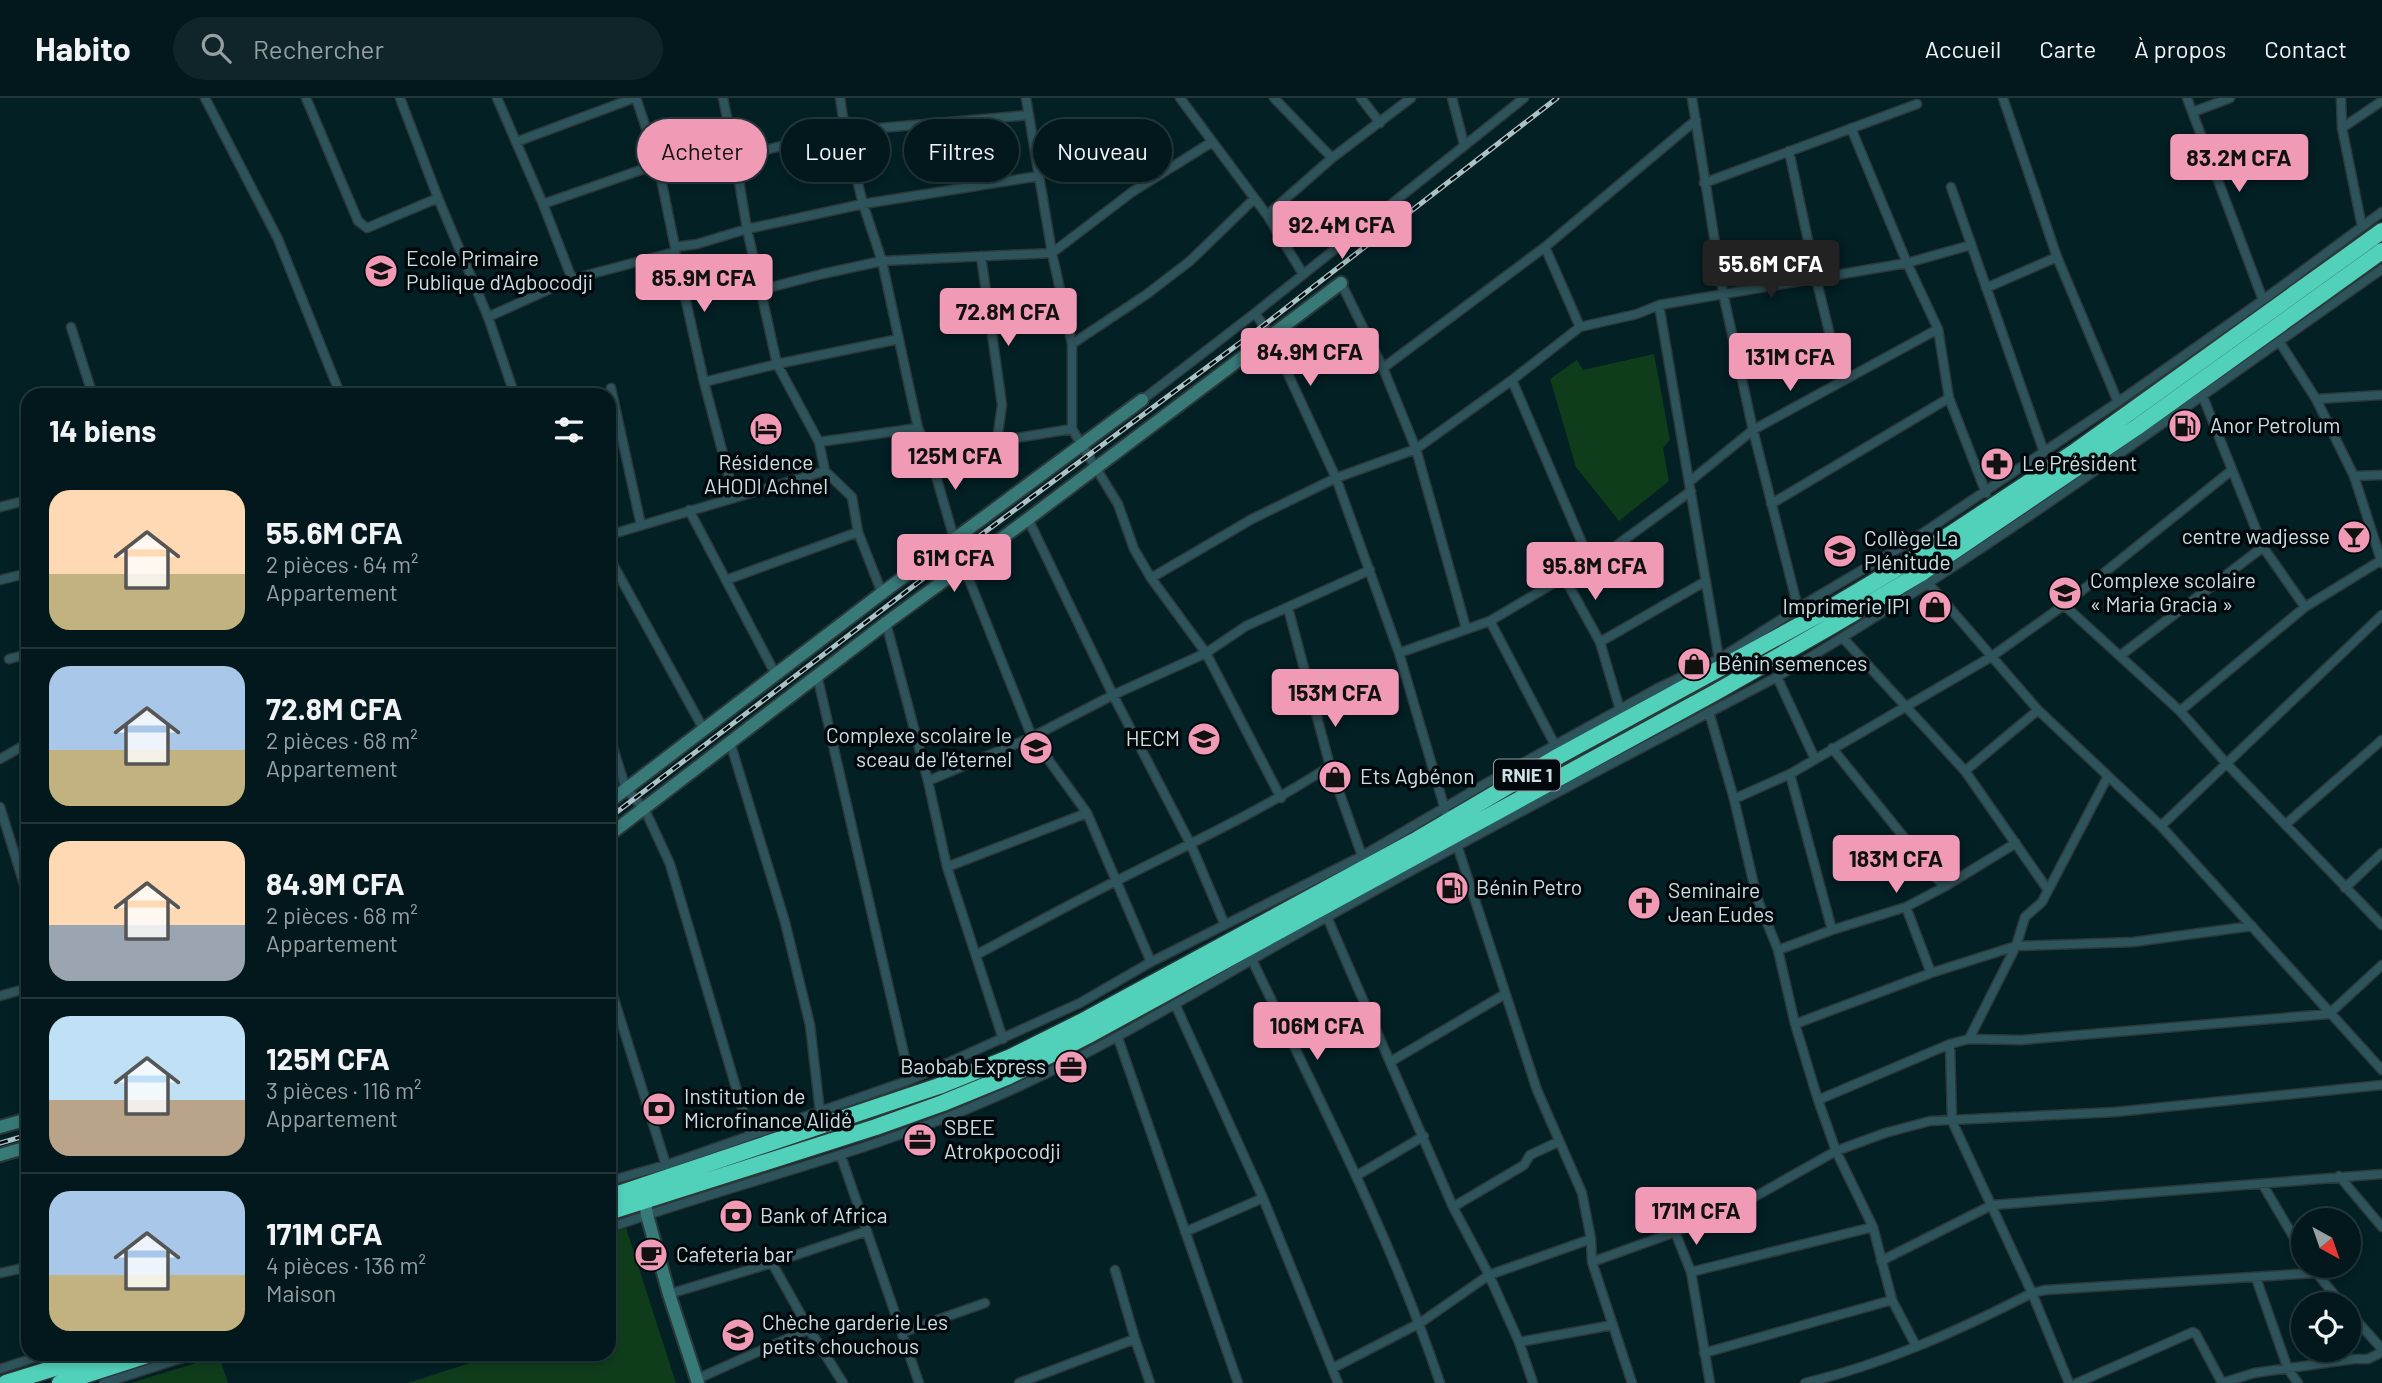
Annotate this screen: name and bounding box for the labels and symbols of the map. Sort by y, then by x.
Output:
pin: 83.2M CFA [2159,134,2319,194]
pin: 92.4M CFA [1262,202,1422,261]
pin: 55.6M CFA [1691,240,1851,300]
place label: Ecole Primaire Publique d'Agbocodji [406,245,593,294]
school or university icon: Ecole Primaire Publique d'Agbocodji [362,252,400,290]
pin: 85.9M CFA [624,254,784,314]
pin: 72.8M CFA [928,288,1088,348]
pin: 84.9M CFA [1230,328,1390,388]
pin: 131M CFA [1718,334,1862,393]
fuel station icon: Anor Petrolum [2166,407,2204,445]
hotel icon: Résidence AHODI Achnel [747,410,785,448]
place label: Anor Petrolum [2210,412,2340,437]
pin: 125M CFA [883,432,1027,492]
pharmacy icon: Le Président [1978,445,2016,483]
place label: Résidence AHODI Achnel [704,449,828,498]
place label: Le Président [2022,450,2137,475]
bar icon: centre wadjesse [2335,518,2373,556]
place label: centre wadjesse [2182,523,2330,548]
place label: Collège La Plénitude [1864,525,1958,574]
school or university icon: Collège La Plénitude [1821,532,1859,570]
pin: 61M CFA [889,534,1019,594]
pin: 95.8M CFA [1515,542,1675,602]
place label: Complexe scolaire « Maria Gracia » [2090,567,2256,616]
school or university icon: Complexe scolaire « Maria Gracia » [2046,574,2084,612]
shop icon: Imprimerie IPI [1916,588,1954,626]
place label: Imprimerie IPI [1782,593,1910,618]
shop icon: Bénin semences [1675,645,1713,683]
place label: Bénin semences [1718,650,1867,675]
pin: 153M CFA [1263,670,1407,729]
school or university icon: HECM [1185,720,1223,758]
place label: Complexe scolaire le sceau de l'éternel [826,722,1012,771]
place label: HECM [1126,725,1180,750]
school or university icon: Complexe scolaire le sceau de l'éternel [1017,729,1055,767]
shop icon: Ets Agbénon [1316,758,1354,796]
road number: RNIE 1 [1494,760,1560,790]
place label: Ets Agbénon [1360,763,1475,788]
pin: 183M CFA [1824,836,1968,895]
fuel station icon: Bénin Petro [1433,869,1471,907]
place label: Bénin Petro [1476,874,1582,899]
place label: Seminaire Jean Eudes [1668,877,1774,926]
church icon: Seminaire Jean Eudes [1625,884,1663,922]
pin: 106M CFA [1245,1002,1389,1062]
office icon: Baobab Express [1052,1048,1090,1086]
place label: Baobab Express [900,1053,1046,1078]
place label: Institution de Microfinance Alidé [684,1083,852,1132]
bank icon: Institution de Microfinance Alidé [640,1090,678,1128]
place label: SBEE Atrokpocodji [944,1114,1061,1163]
office icon: SBEE Atrokpocodji [901,1121,939,1159]
pin: 171M CFA [1624,1188,1768,1247]
bank icon: Bank of Africa [717,1197,755,1235]
place label: Bank of Africa [760,1202,887,1227]
north arrow [2291,1208,2361,1278]
cafe icon: Cafeteria bar [632,1236,670,1274]
place label: Cafeteria bar [676,1241,793,1266]
place label: Chèche garderie Les petits chouchous [762,1309,948,1358]
school or university icon: Chèche garderie Les petits chouchous [719,1316,757,1354]

